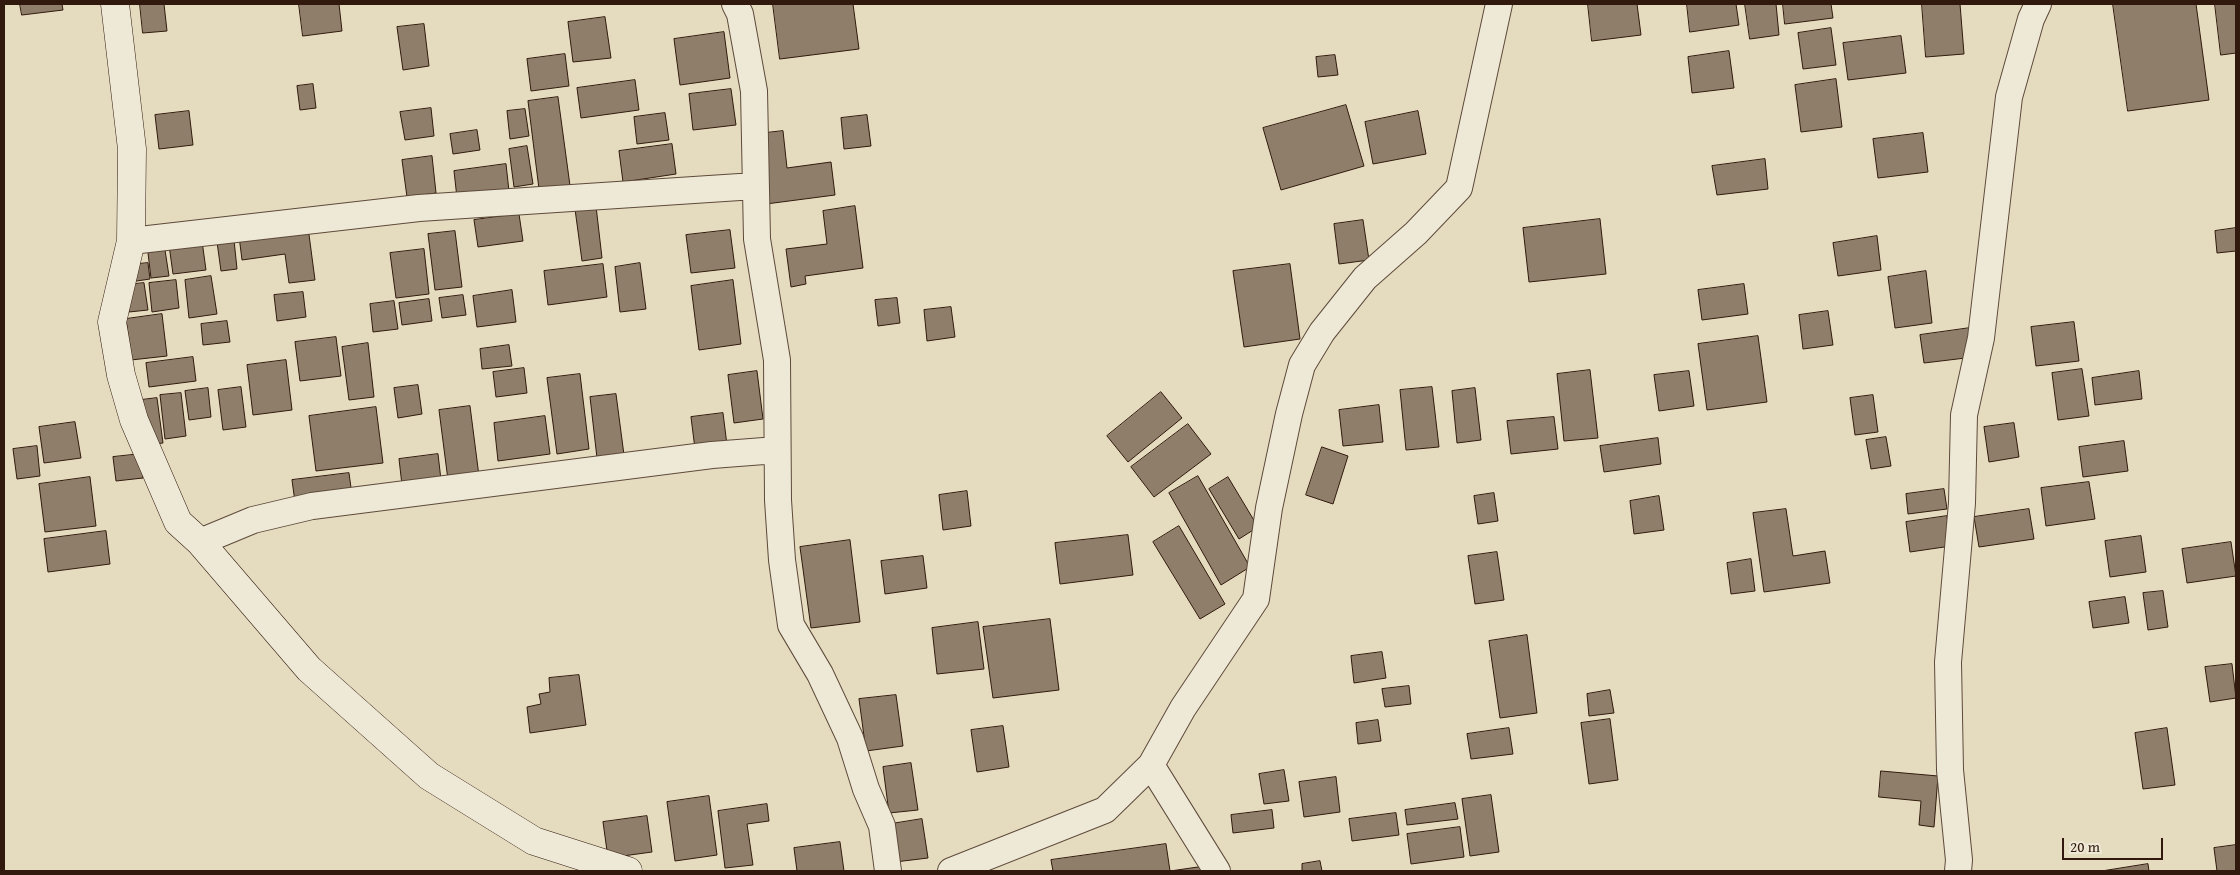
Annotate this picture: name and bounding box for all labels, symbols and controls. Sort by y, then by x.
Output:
scale bar [2065,828,2166,860]
text: 20 m [2070,836,2100,857]

